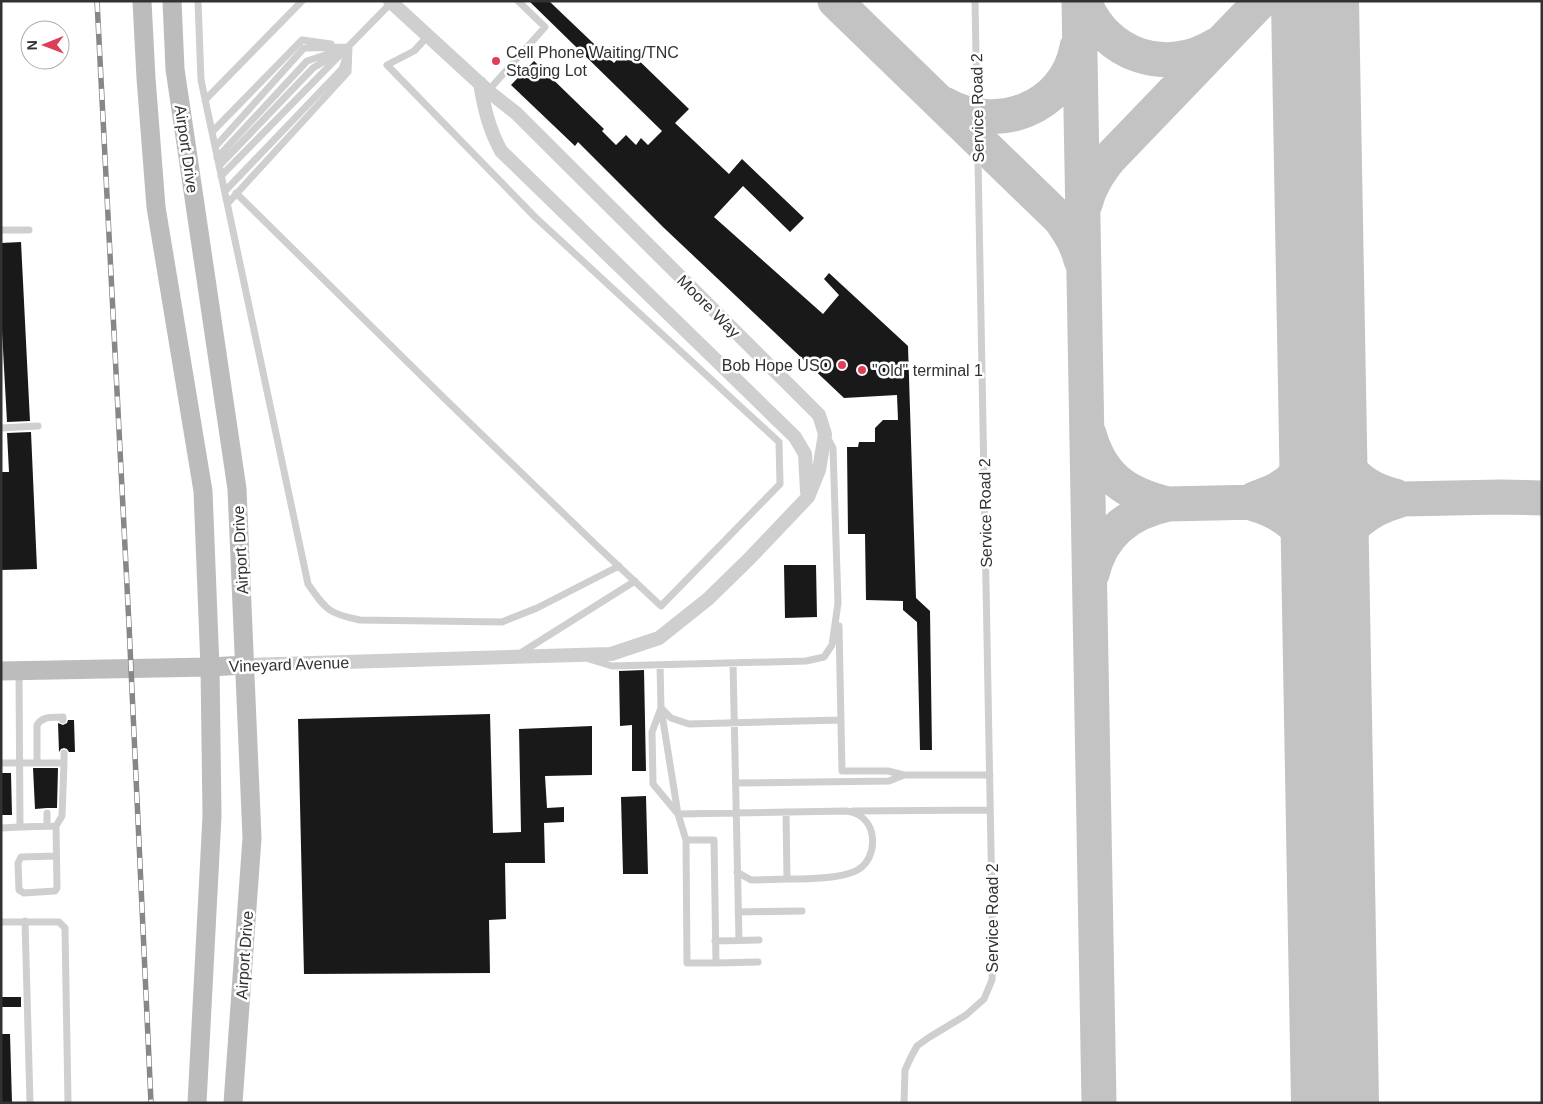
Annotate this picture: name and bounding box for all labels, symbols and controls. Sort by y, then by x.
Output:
north arrow [20,20,70,70]
text: N [24,40,40,50]
place label: Cell Phone Waiting/TNC Staging Lot [506,44,679,79]
street label: Service Road 2 [968,53,987,163]
marker: Cell Phone Waiting/TNC Staging Lot [490,55,502,67]
street label: Airport Drive [172,104,201,194]
street label: Moore Way [674,272,743,341]
place label: Bob Hope USO [722,357,832,374]
marker: Bob Hope USO [836,359,848,371]
place label: "Old" terminal 1 [872,362,983,379]
marker: "Old" terminal 1 [856,364,868,376]
street label: Service Road 2 [976,458,995,568]
street label: Airport Drive [230,505,251,595]
street label: Vineyard Avenue [229,654,350,675]
street label: Service Road 2 [984,863,1001,973]
street label: Airport Drive [233,910,256,1000]

